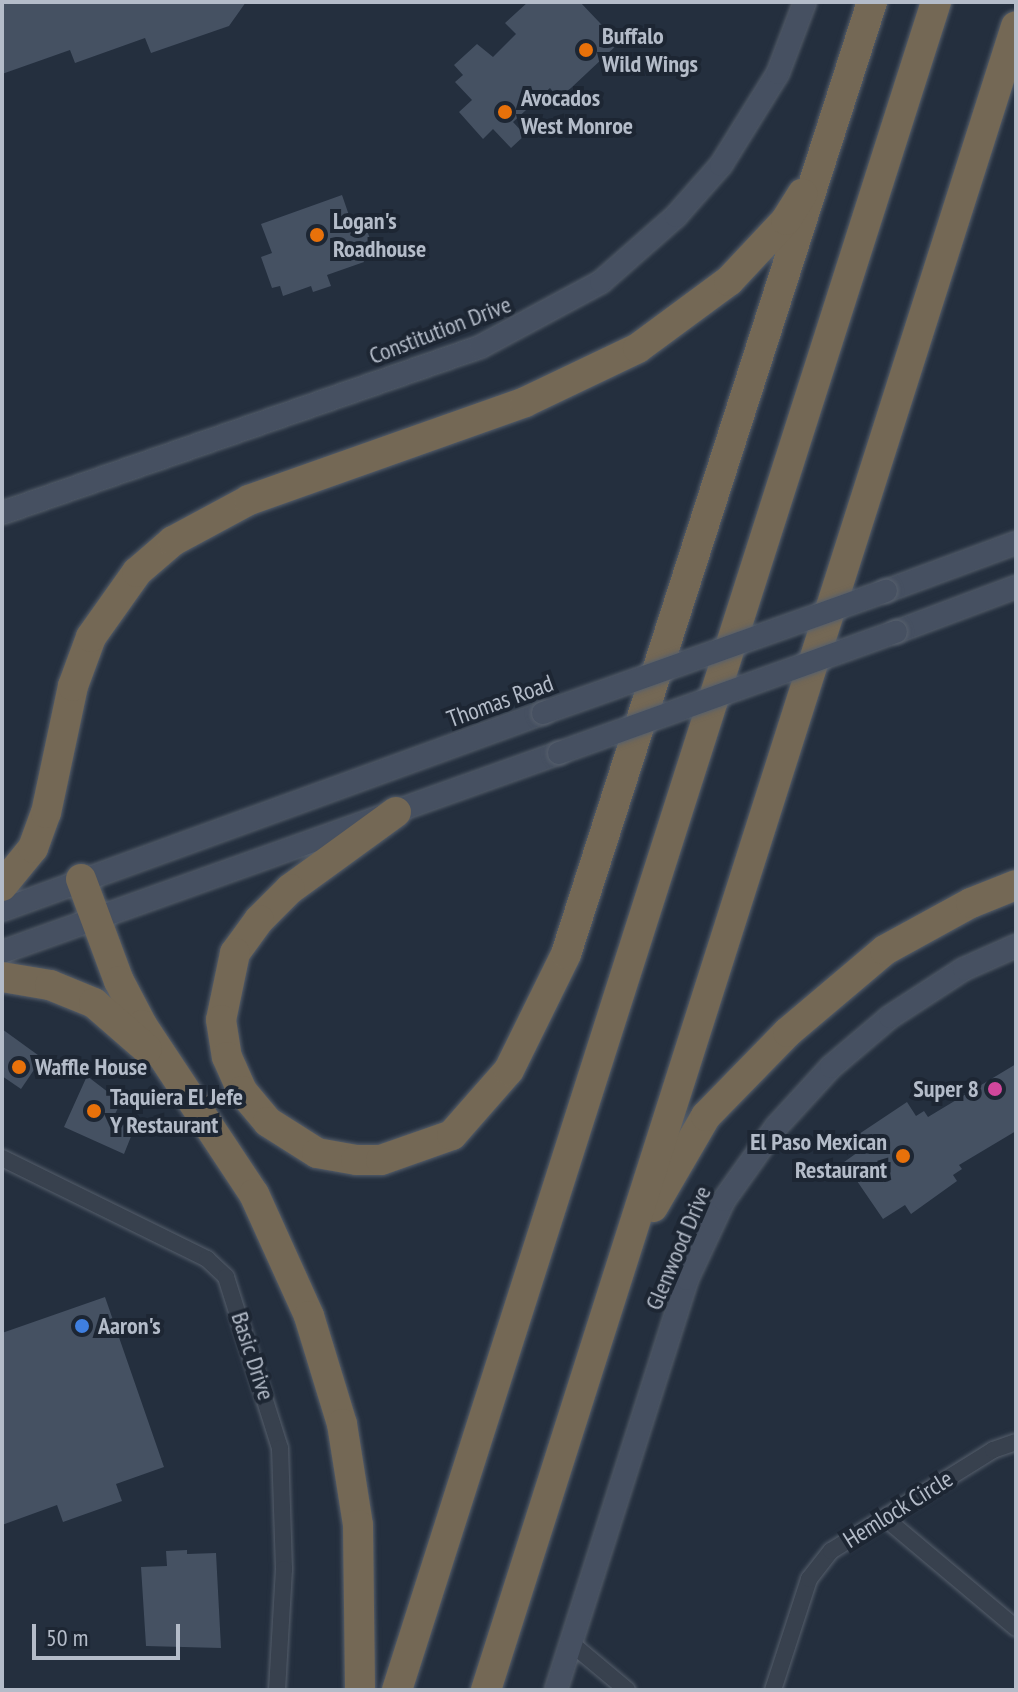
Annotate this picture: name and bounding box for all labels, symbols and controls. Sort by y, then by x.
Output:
place label: Buffalo Wild Wings [602,22,698,78]
marker: Buffalo Wild Wings [577,41,595,59]
place label: Avocados West Monroe [521,84,633,140]
marker: Avocados West Monroe [496,103,514,121]
place label: Logan's Roadhouse [333,207,426,263]
marker: Logan's Roadhouse [308,226,326,244]
street label: Constitution Drive [365,290,515,370]
street label: Thomas Road [443,668,557,734]
place label: Waffle House [35,1053,147,1081]
marker: Waffle House [10,1058,28,1076]
place label: Super 8 [913,1075,979,1103]
marker: Super 8 [986,1080,1004,1098]
place label: Taquiera El Jefe Y Restaurant [110,1083,243,1139]
marker: Taquiera El Jefe Y Restaurant [85,1102,103,1120]
place label: El Paso Mexican Restaurant [750,1128,887,1184]
marker: El Paso Mexican Restaurant [894,1147,912,1165]
street label: Glenwood Drive [639,1182,717,1314]
street label: Basic Drive [225,1308,281,1404]
place label: Aaron's [98,1312,161,1340]
marker: Aaron's [73,1317,91,1335]
street label: Hemlock Circle [838,1464,958,1554]
scale bar [36,1608,184,1658]
text: 50 m [46,1622,88,1653]

